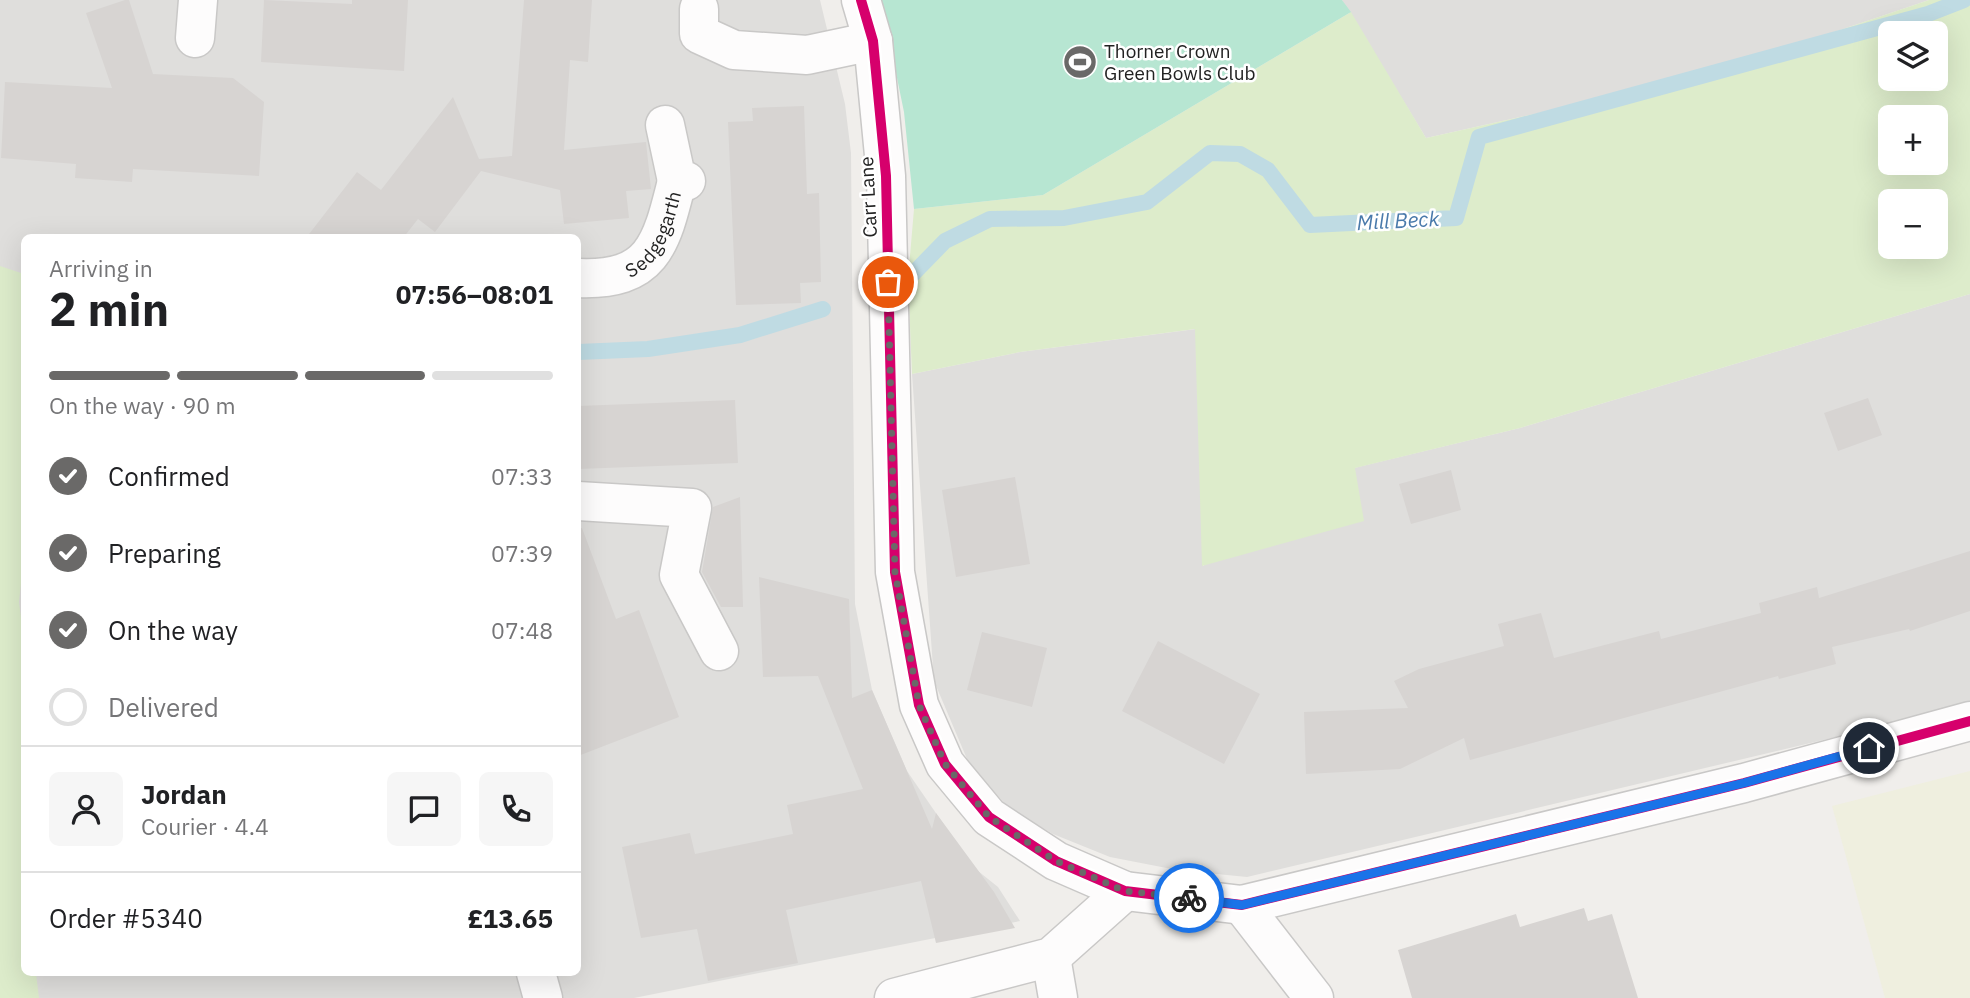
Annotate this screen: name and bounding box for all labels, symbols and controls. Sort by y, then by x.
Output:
map controls [1878,21,1948,259]
button: layers [1878,21,1948,91]
place label: Thorner Crown Green Bowls Club [1104,39,1255,85]
sports icon: Thorner Crown Green Bowls Club [1061,43,1099,81]
button: + [1878,105,1948,175]
street label: Carr Lane [854,156,882,238]
street label: Sedgegarth [621,189,686,283]
button: − [1878,189,1948,259]
water label: Mill Beck [1356,204,1441,236]
pin [858,252,918,312]
text: Arriving in [49,253,153,283]
icon: bag [869,263,907,301]
text: 07:56–08:01 [396,277,553,311]
text: 2 min [49,279,169,339]
text: On the way · 90 m [49,390,236,420]
icon: check [49,457,87,495]
text: Confirmed [108,459,230,493]
text: 07:33 [491,461,553,491]
icon: check [49,534,87,572]
text: Preparing [108,536,221,570]
text: 07:39 [491,538,553,568]
icon: check [49,611,87,649]
text: On the way [108,613,238,647]
text: 07:48 [491,615,553,645]
text: Delivered [108,690,219,724]
pin [1839,718,1899,778]
icon: home [1850,729,1888,767]
button: person [49,772,123,846]
button: chat [387,772,461,846]
button: phone [479,772,553,846]
text: Jordan [141,777,227,811]
text: Courier · 4.4 [141,811,269,841]
courier [1154,863,1224,933]
icon: bike [1170,879,1208,917]
text: Order #5340 [49,901,203,935]
text: £13.65 [467,901,553,935]

